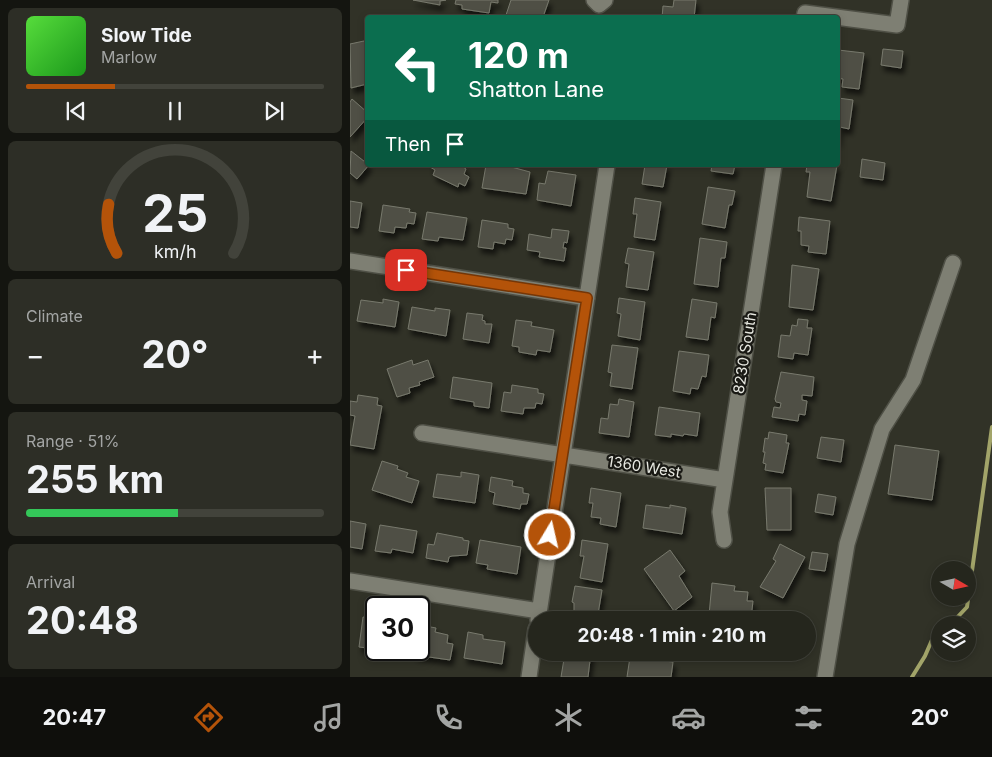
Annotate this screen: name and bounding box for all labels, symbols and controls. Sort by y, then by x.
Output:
text: Slow Tide [101,24,192,47]
text: 120 m [468,34,569,76]
icon: left [385,35,450,100]
text: Marlow [101,47,157,67]
text: Shatton Lane [468,76,604,102]
icon: previous [62,97,90,125]
icon: pause [161,97,189,125]
icon: next [260,97,288,125]
icon: arrive [441,130,469,158]
text: Then [385,133,431,156]
text: 25 [142,182,208,245]
text: km/h [154,241,196,262]
pin [385,249,427,291]
icon: arrive [392,256,420,284]
text: Climate [26,306,83,326]
street label: 8230 South [729,311,760,395]
text: 20° [141,331,209,377]
text: − [26,338,45,372]
text: + [305,338,324,372]
text: Range · 51% [26,431,119,451]
street label: 1360 West [606,451,682,482]
text: 255 km [26,456,164,502]
position arrow [523,508,575,560]
north arrow [931,561,976,606]
map controls [931,561,976,661]
text: Arrival [26,572,75,592]
speed limit sign: 30 [365,596,430,661]
text: 20:48 [26,597,139,643]
button: layers [931,616,976,661]
text: 20:48 · 1 min · 210 m [578,624,766,647]
icon: directions [191,700,226,735]
icon: music [311,700,346,735]
icon: phone [431,700,466,735]
icon: climate [551,700,586,735]
icon: car [671,700,706,735]
icon: filters [791,700,826,735]
text: 20:47 [42,704,106,730]
text: 20° [911,704,949,730]

